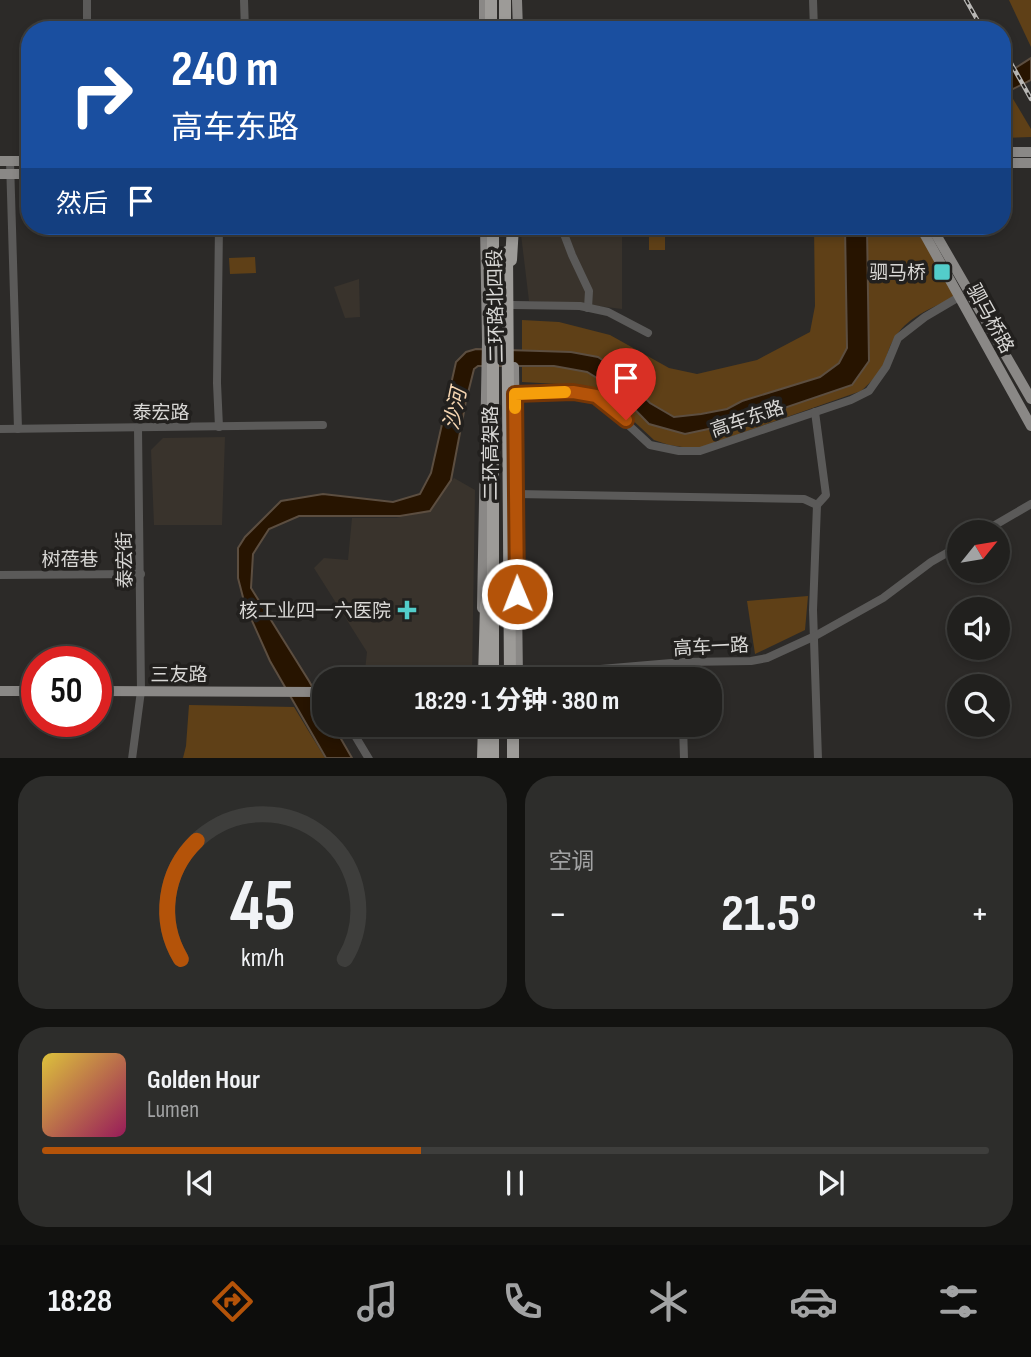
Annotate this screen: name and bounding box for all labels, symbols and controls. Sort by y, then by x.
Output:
text: 240 m [171,41,279,100]
icon: right [56,49,147,140]
text: 高车东路 [171,109,299,148]
icon: arrive [122,182,160,220]
text: 然后 [56,189,108,220]
street label: 二环路北四段 [484,249,509,363]
place label: 驷马桥 [869,262,926,285]
marker: 驷马桥 [932,262,952,282]
street label: 驷马桥路 [961,280,1018,358]
pin [596,348,656,420]
icon: arrive [607,359,645,397]
water label: 沙河 [439,382,473,432]
street label: 高车东路 [708,396,787,443]
street label: 泰宏路 [132,402,190,425]
street label: 二环高架路 [480,405,503,501]
north arrow [947,520,1010,583]
map controls [947,520,1010,737]
street label: 泰宏街 [114,531,137,589]
street label: 树蓓巷 [41,549,99,572]
position arrow [480,557,554,631]
button: sound [947,597,1010,660]
place label: 核工业四一六医院 [239,600,391,623]
marker: 核工业四一六医院 [397,600,417,620]
street label: 高车一路 [673,634,750,661]
speed limit sign: 50 [21,646,112,737]
street label: 三友路 [150,664,208,687]
button: search [947,674,1010,737]
text: 18:29 · 1 分钟 · 380 m [415,686,619,717]
text: 空调 [549,848,595,876]
text: 45 [229,863,295,951]
text: 21.5° [721,883,816,946]
text: − [549,892,567,937]
text: + [970,892,989,937]
text: km/h [241,942,284,973]
text: Golden Hour [147,1065,260,1096]
text: Lumen [147,1096,199,1124]
icon: previous [181,1164,219,1202]
icon: pause [496,1164,534,1202]
icon: next [812,1164,850,1202]
icon: directions [208,1277,257,1326]
icon: music [353,1277,402,1326]
icon: phone [498,1277,547,1326]
icon: climate [644,1277,693,1326]
icon: car [789,1277,838,1326]
icon: filters [934,1277,983,1326]
text: 18:28 [48,1282,112,1321]

